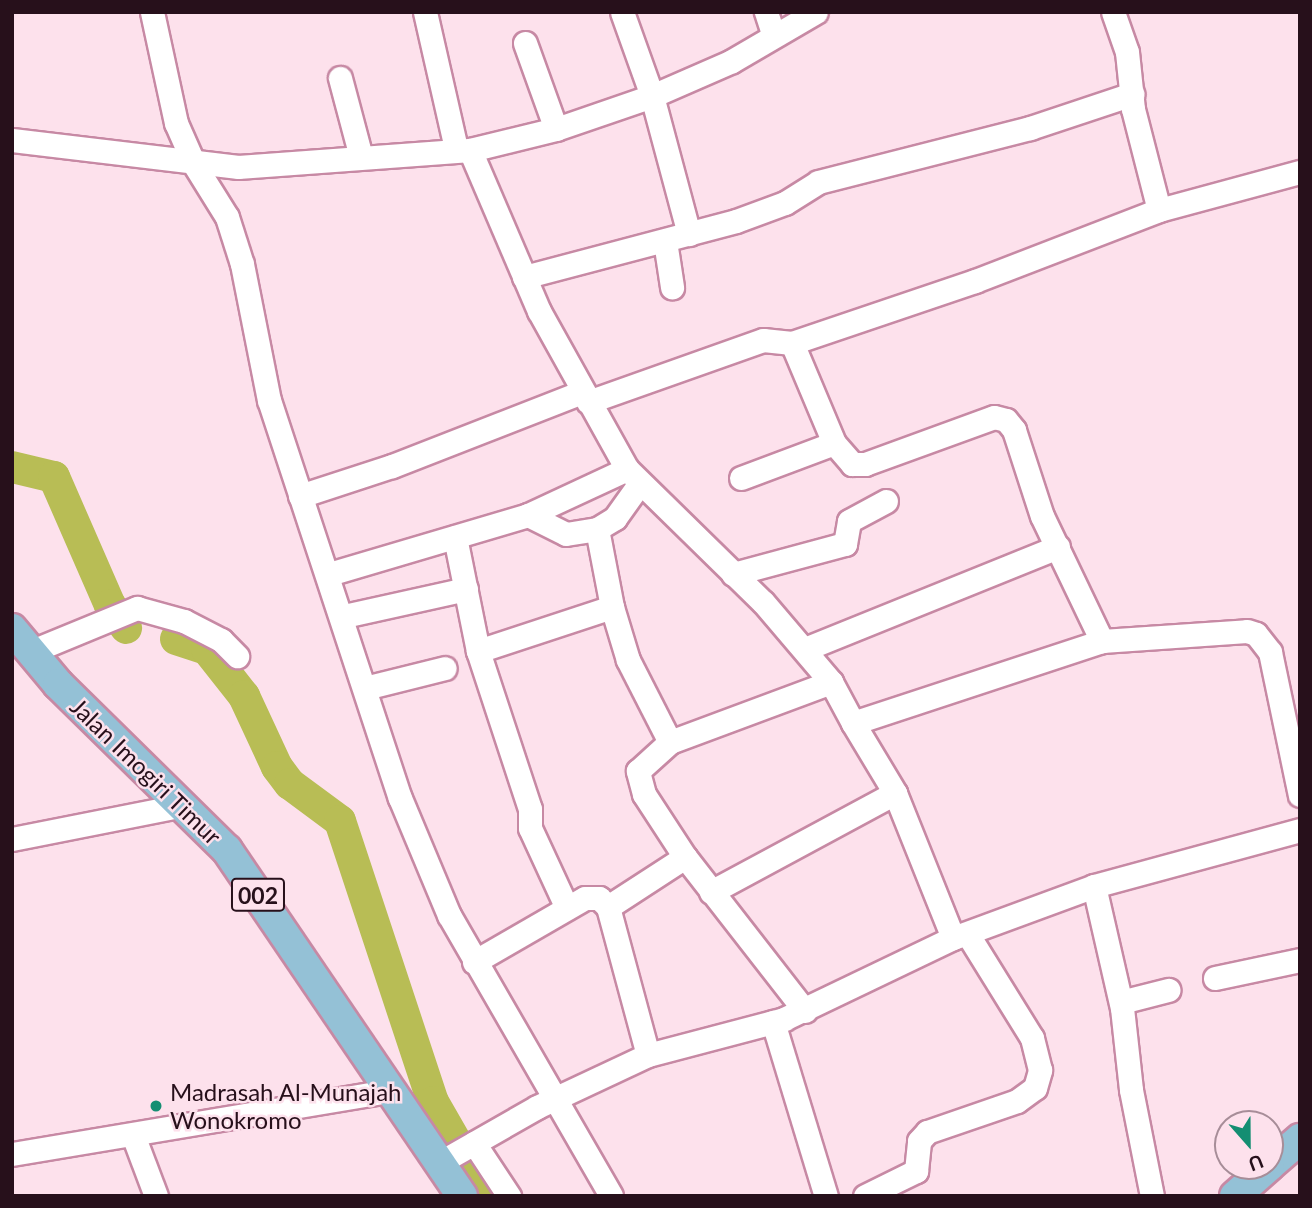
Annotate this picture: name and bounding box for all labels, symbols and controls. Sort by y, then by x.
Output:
street label: Jalan Imogiri Timur [64,691,228,851]
road number: 002 [230,876,286,914]
place label: Madrasah Al-Munajah Wonokromo [170,1078,402,1134]
marker: Madrasah Al-Munajah Wonokromo [148,1098,164,1114]
north arrow [1214,1110,1284,1180]
text: U [1245,1150,1267,1176]

